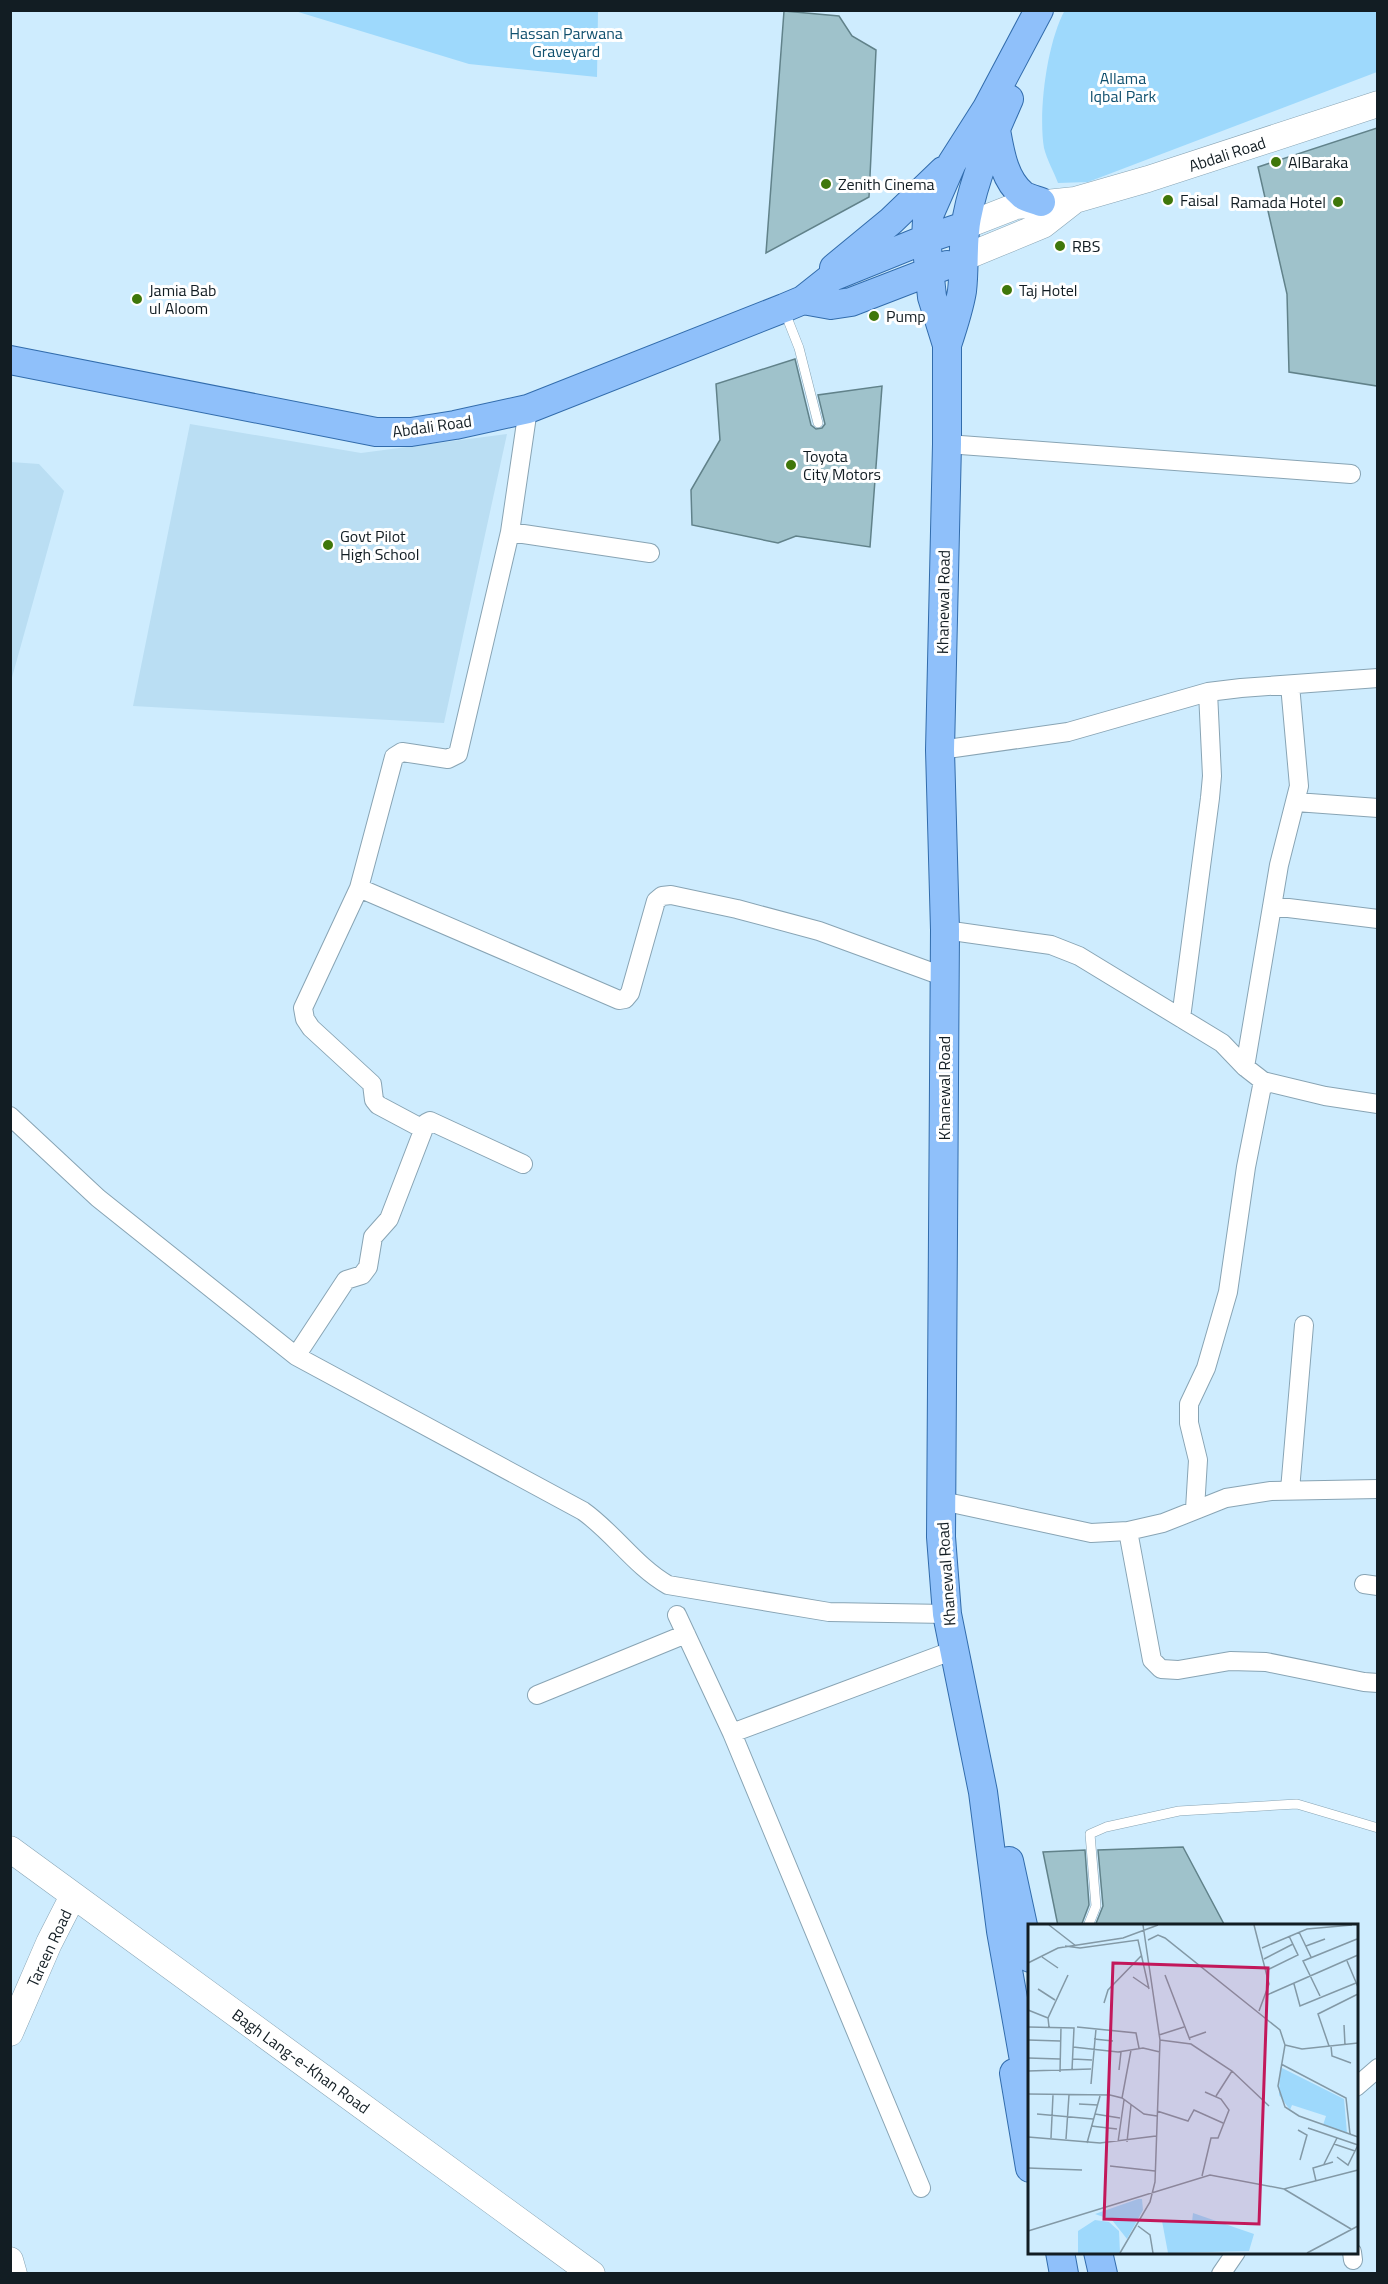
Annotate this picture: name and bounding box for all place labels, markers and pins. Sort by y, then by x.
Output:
place label: AlBaraka [1288,150,1348,174]
marker: AlBaraka [1269,155,1283,169]
place label: Zenith Cinema [838,172,935,196]
marker: Zenith Cinema [819,177,833,191]
place label: Faisal [1180,188,1219,212]
place label: Ramada Hotel [1230,190,1326,214]
marker: Faisal [1161,193,1175,207]
marker: Ramada Hotel [1331,195,1345,209]
place label: RBS [1072,234,1100,258]
marker: RBS [1053,239,1067,253]
place label: Jamia Bab ul Aloom [149,278,216,320]
place label: Taj Hotel [1019,278,1078,302]
marker: Taj Hotel [1000,283,1014,297]
marker: Jamia Bab ul Aloom [130,292,144,306]
place label: Pump [886,304,926,328]
marker: Pump [867,309,881,323]
place label: Toyota City Motors [803,444,881,486]
marker: Toyota City Motors [784,458,798,472]
place label: Govt Pilot High School [340,524,419,566]
marker: Govt Pilot High School [321,538,335,552]

